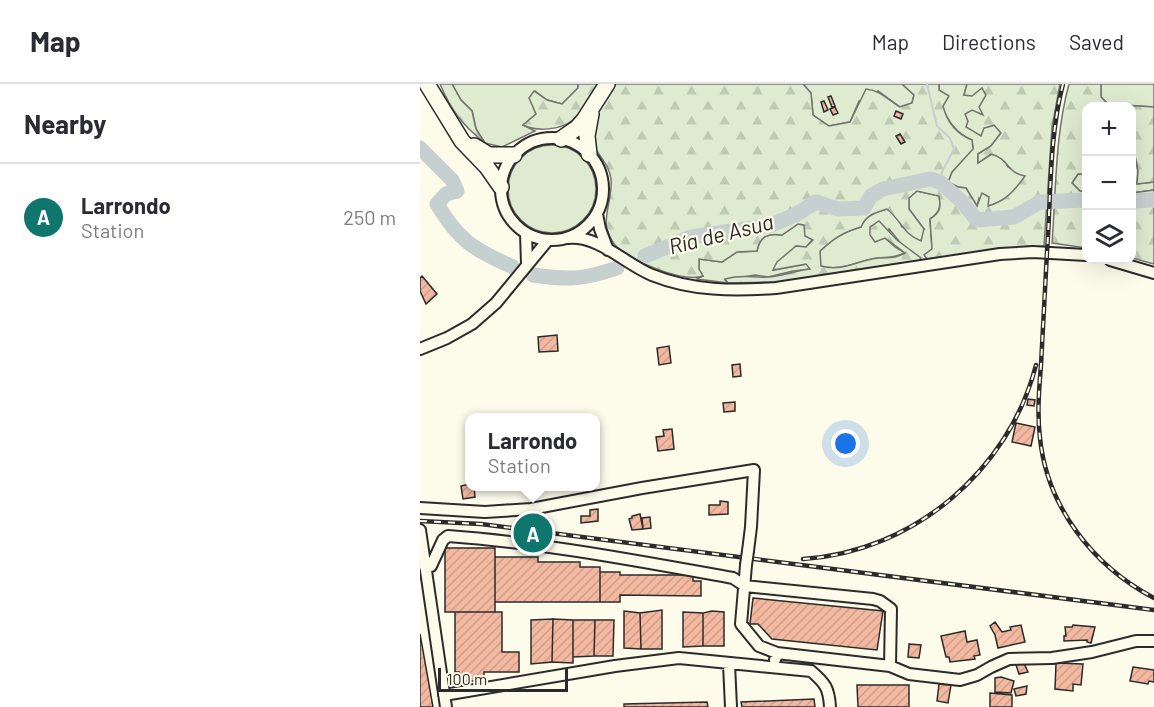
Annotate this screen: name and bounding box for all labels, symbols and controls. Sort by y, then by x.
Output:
text: Map [30,24,81,58]
text: Map [872,29,909,54]
text: Directions [942,29,1036,54]
text: Saved [1069,29,1124,54]
map controls [1082,102,1136,264]
button: + [1082,102,1136,156]
text: Nearby [24,108,106,139]
button: − [1082,156,1136,210]
text: Larrondo [81,192,171,218]
text: A [37,205,50,229]
text: 250 m [343,205,396,229]
water label: Ría de Asua [666,207,776,259]
button: layers [1082,210,1136,264]
text: Station [81,218,144,242]
popup [465,413,600,491]
text: Larrondo [488,427,577,453]
your location [831,429,860,458]
text: Station [488,453,551,477]
pin: A [514,510,552,556]
scale bar [438,665,568,692]
text: 100 m [447,669,487,688]

